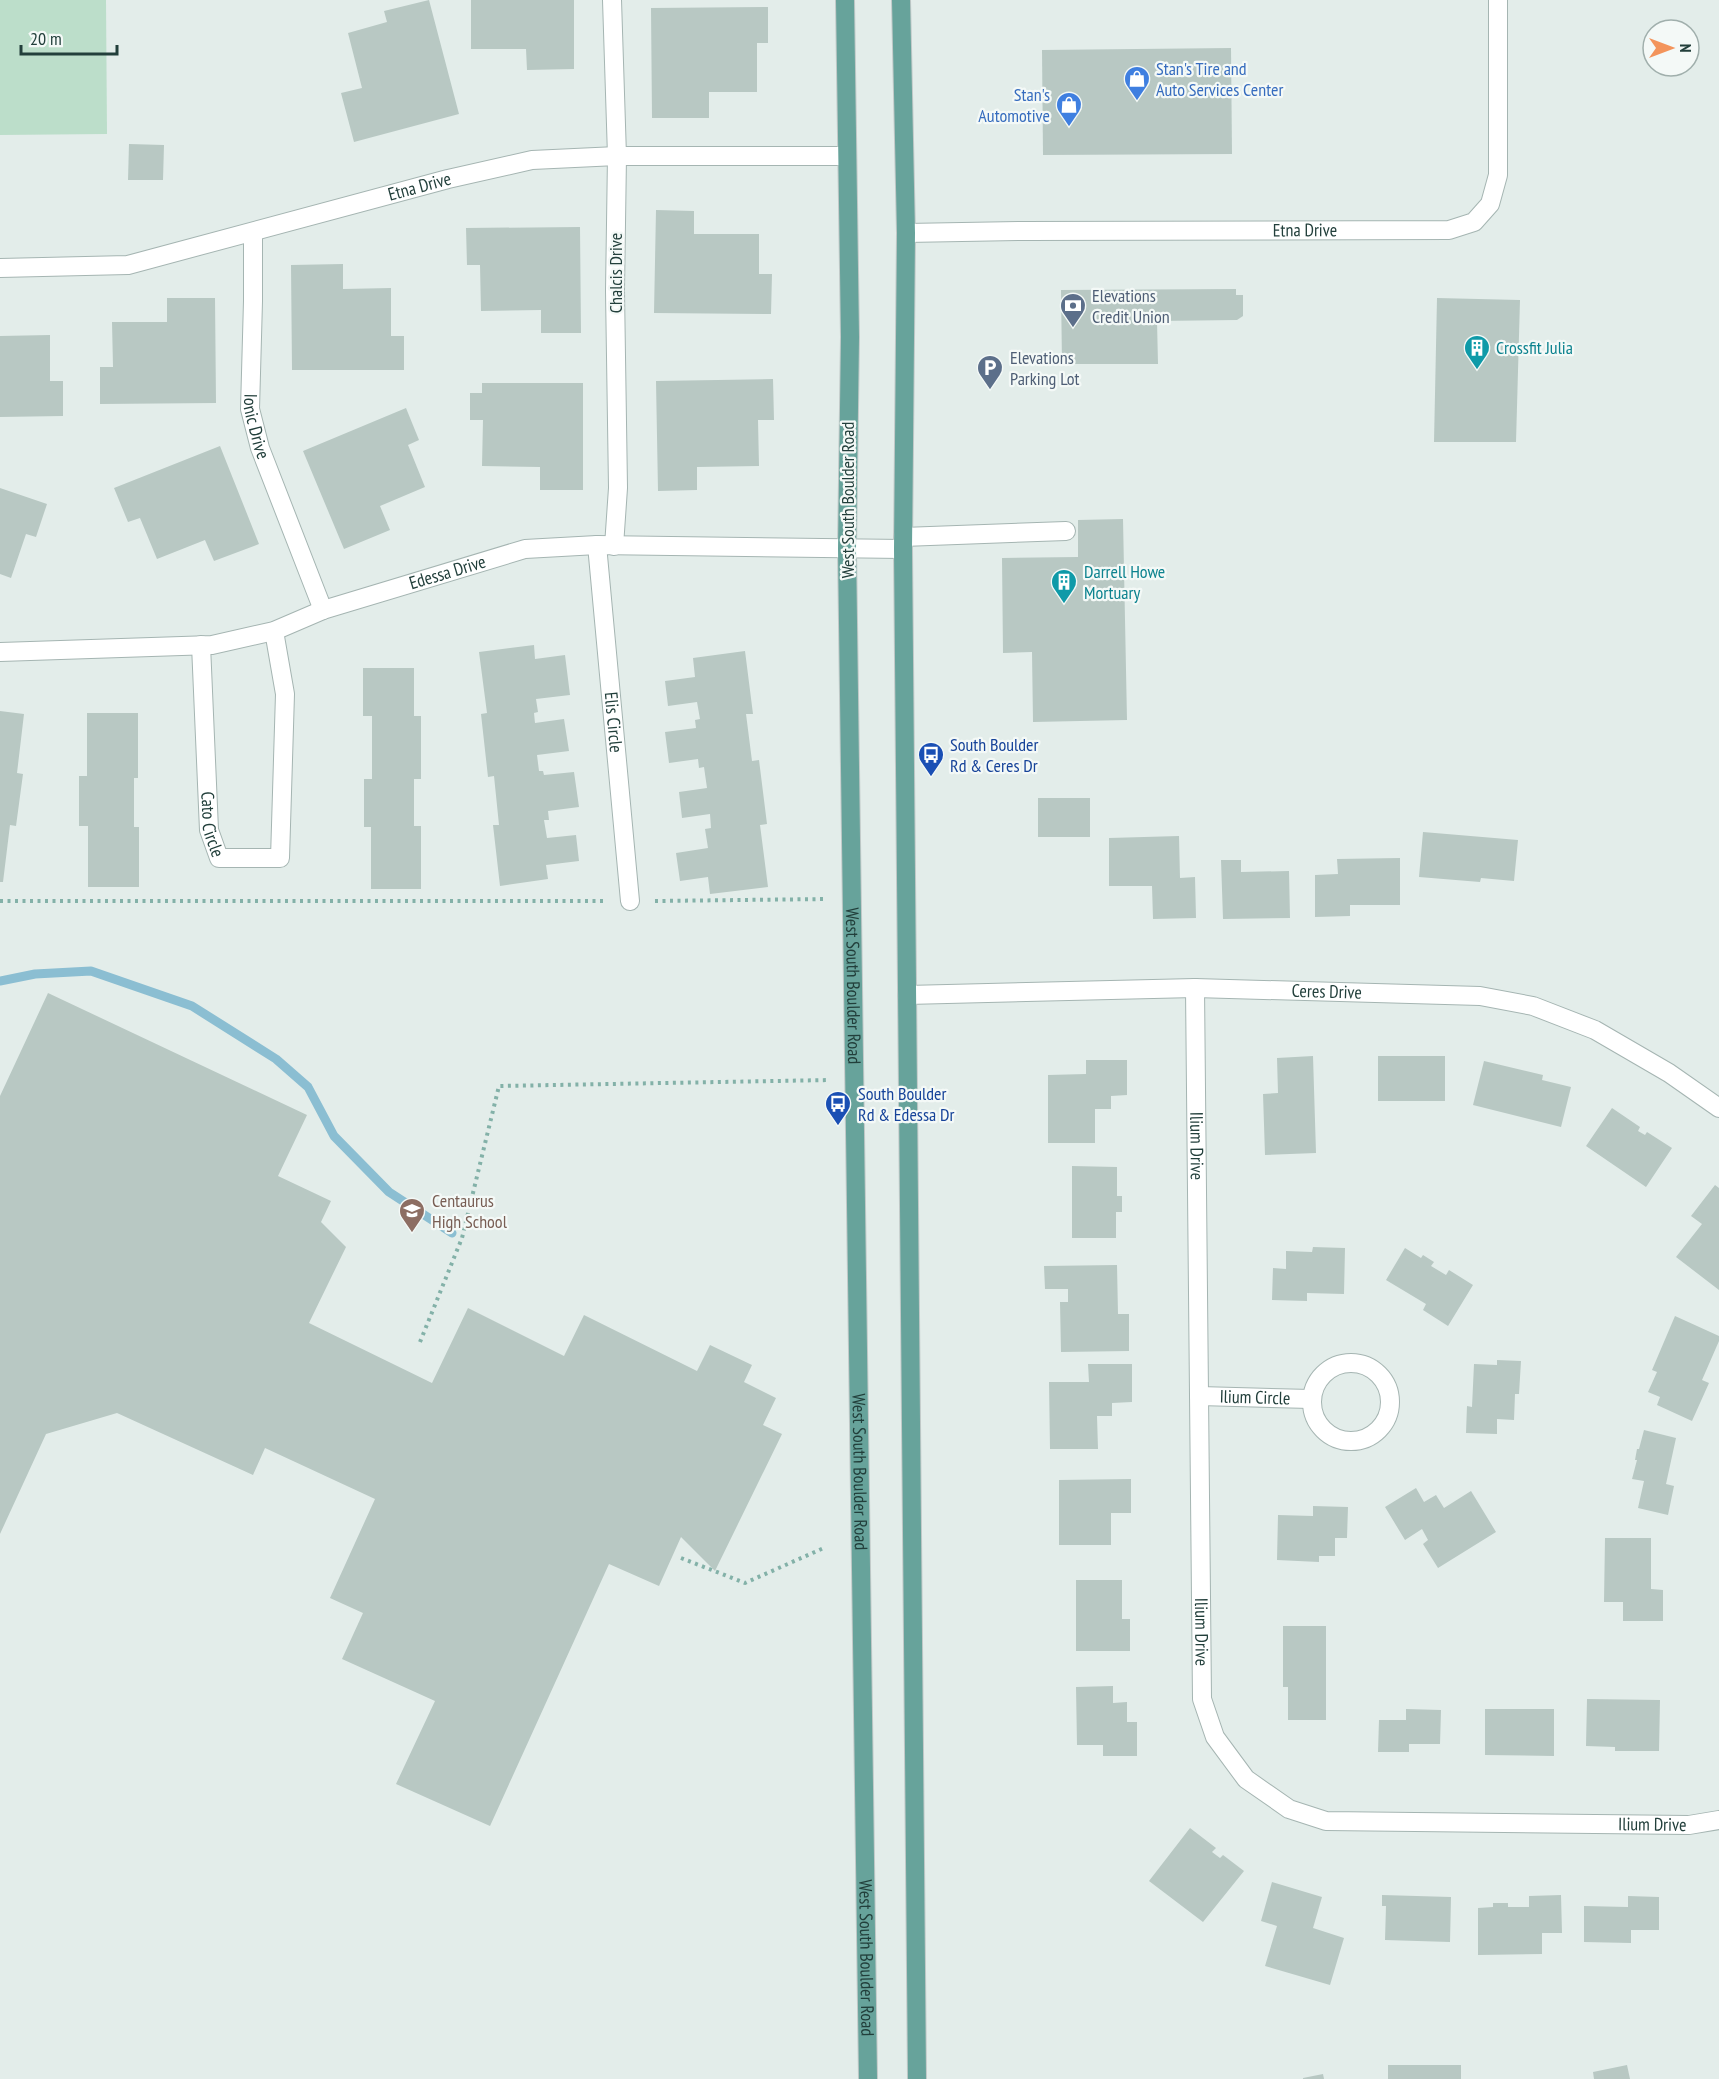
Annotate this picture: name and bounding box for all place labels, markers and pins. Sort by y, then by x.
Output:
place label: Stan's Tire and Auto Services Center [1156,57,1283,101]
shop icon: Stan's Tire and Auto Services Center [1122,64,1152,102]
place label: Stan's Automotive [978,83,1050,127]
shop icon: Stan's Automotive [1054,90,1084,128]
place label: Elevations Credit Union [1092,284,1170,328]
bank icon: Elevations Credit Union [1058,291,1088,329]
building icon: Crossfit Julia [1462,333,1492,371]
place label: Crossfit Julia [1496,336,1573,359]
place label: Elevations Parking Lot [1010,346,1080,390]
parking icon: Elevations Parking Lot [975,353,1005,391]
place label: Darrell Howe Mortuary [1084,560,1165,604]
building icon: Darrell Howe Mortuary [1049,567,1079,605]
place label: South Boulder Rd & Ceres Dr [950,733,1038,777]
bus stop icon: South Boulder Rd & Ceres Dr [916,740,946,778]
place label: South Boulder Rd & Edessa Dr [858,1082,954,1126]
bus stop icon: South Boulder Rd & Edessa Dr [823,1089,853,1127]
place label: Centaurus High School [432,1189,508,1233]
school or university icon: Centaurus High School [397,1196,427,1234]

